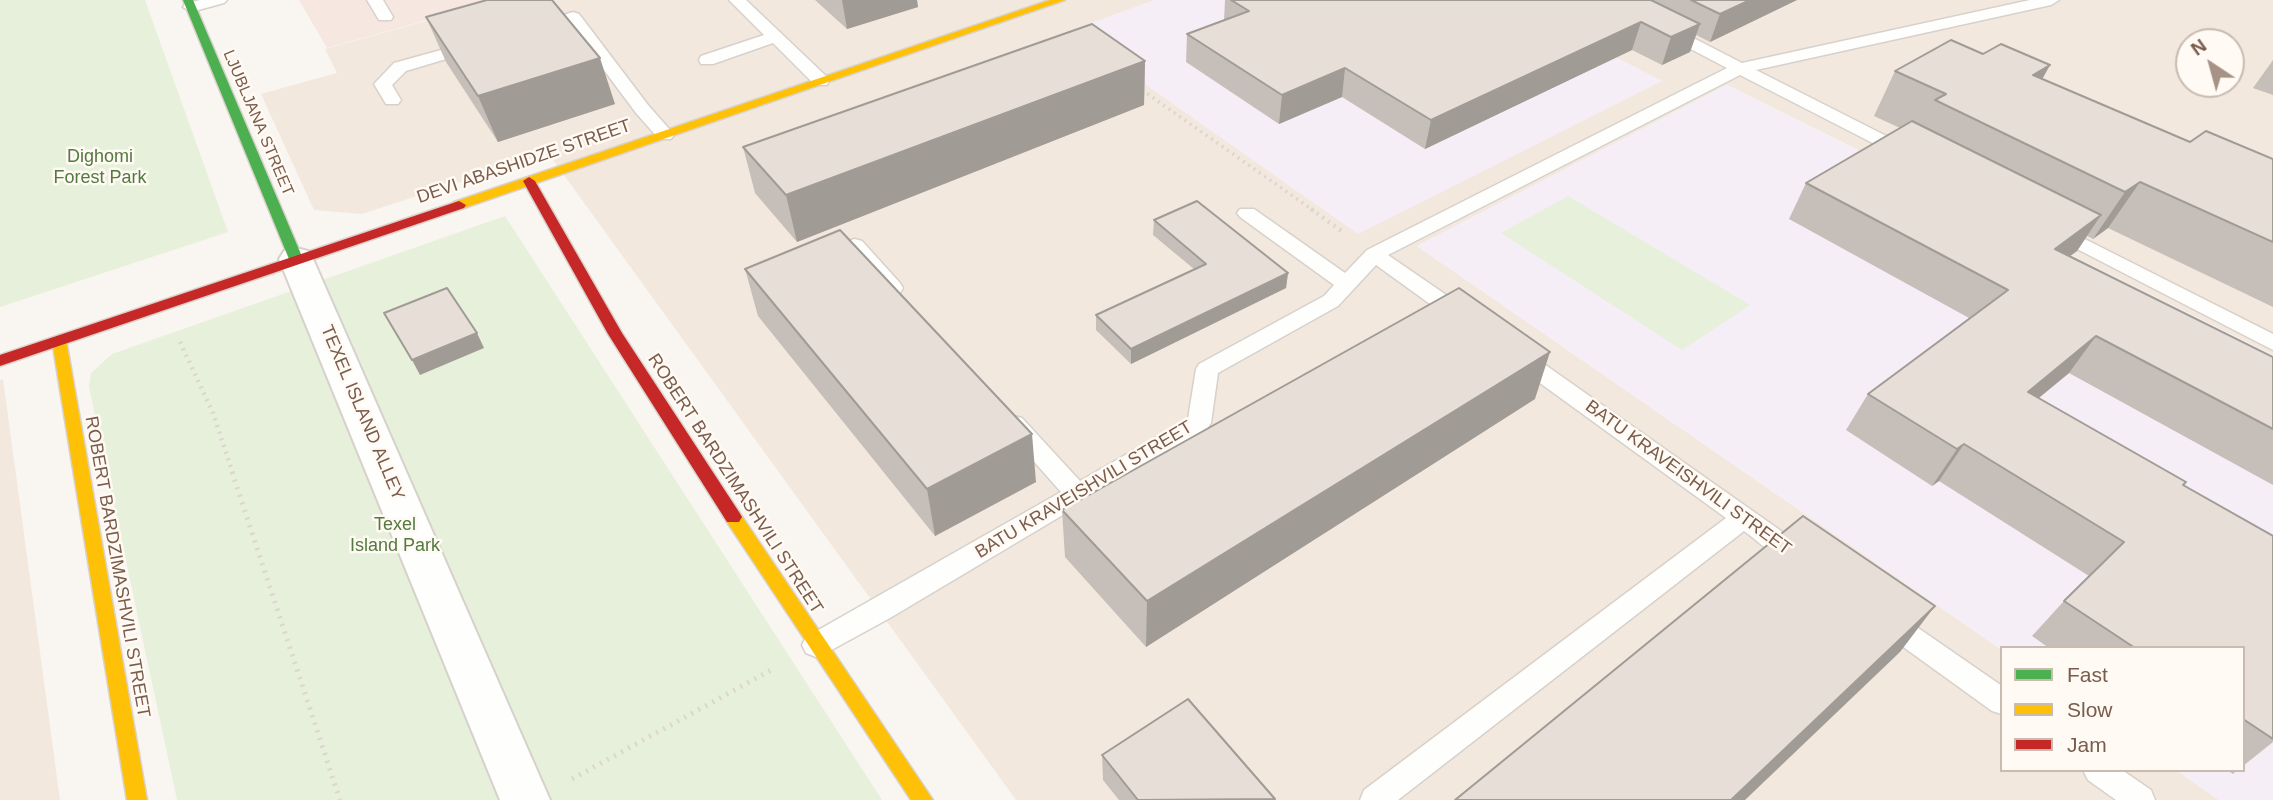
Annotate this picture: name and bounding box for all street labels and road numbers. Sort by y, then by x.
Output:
street label: LJUBLJANA STREET [219,47,297,199]
street label: DEVI ABASHIDZE STREET [414,115,634,209]
street label: TEXEL ISLAND ALLEY [315,322,409,504]
street label: ROBERT BARDZIMASHVILI STREET [643,350,827,618]
street label: BATU KRAVEISHVILI STREET [1581,396,1795,560]
street label: ROBERT BARDZIMASHVILI STREET [80,415,154,719]
street label: BATU KRAVEISHVILI STREET [972,417,1196,563]

